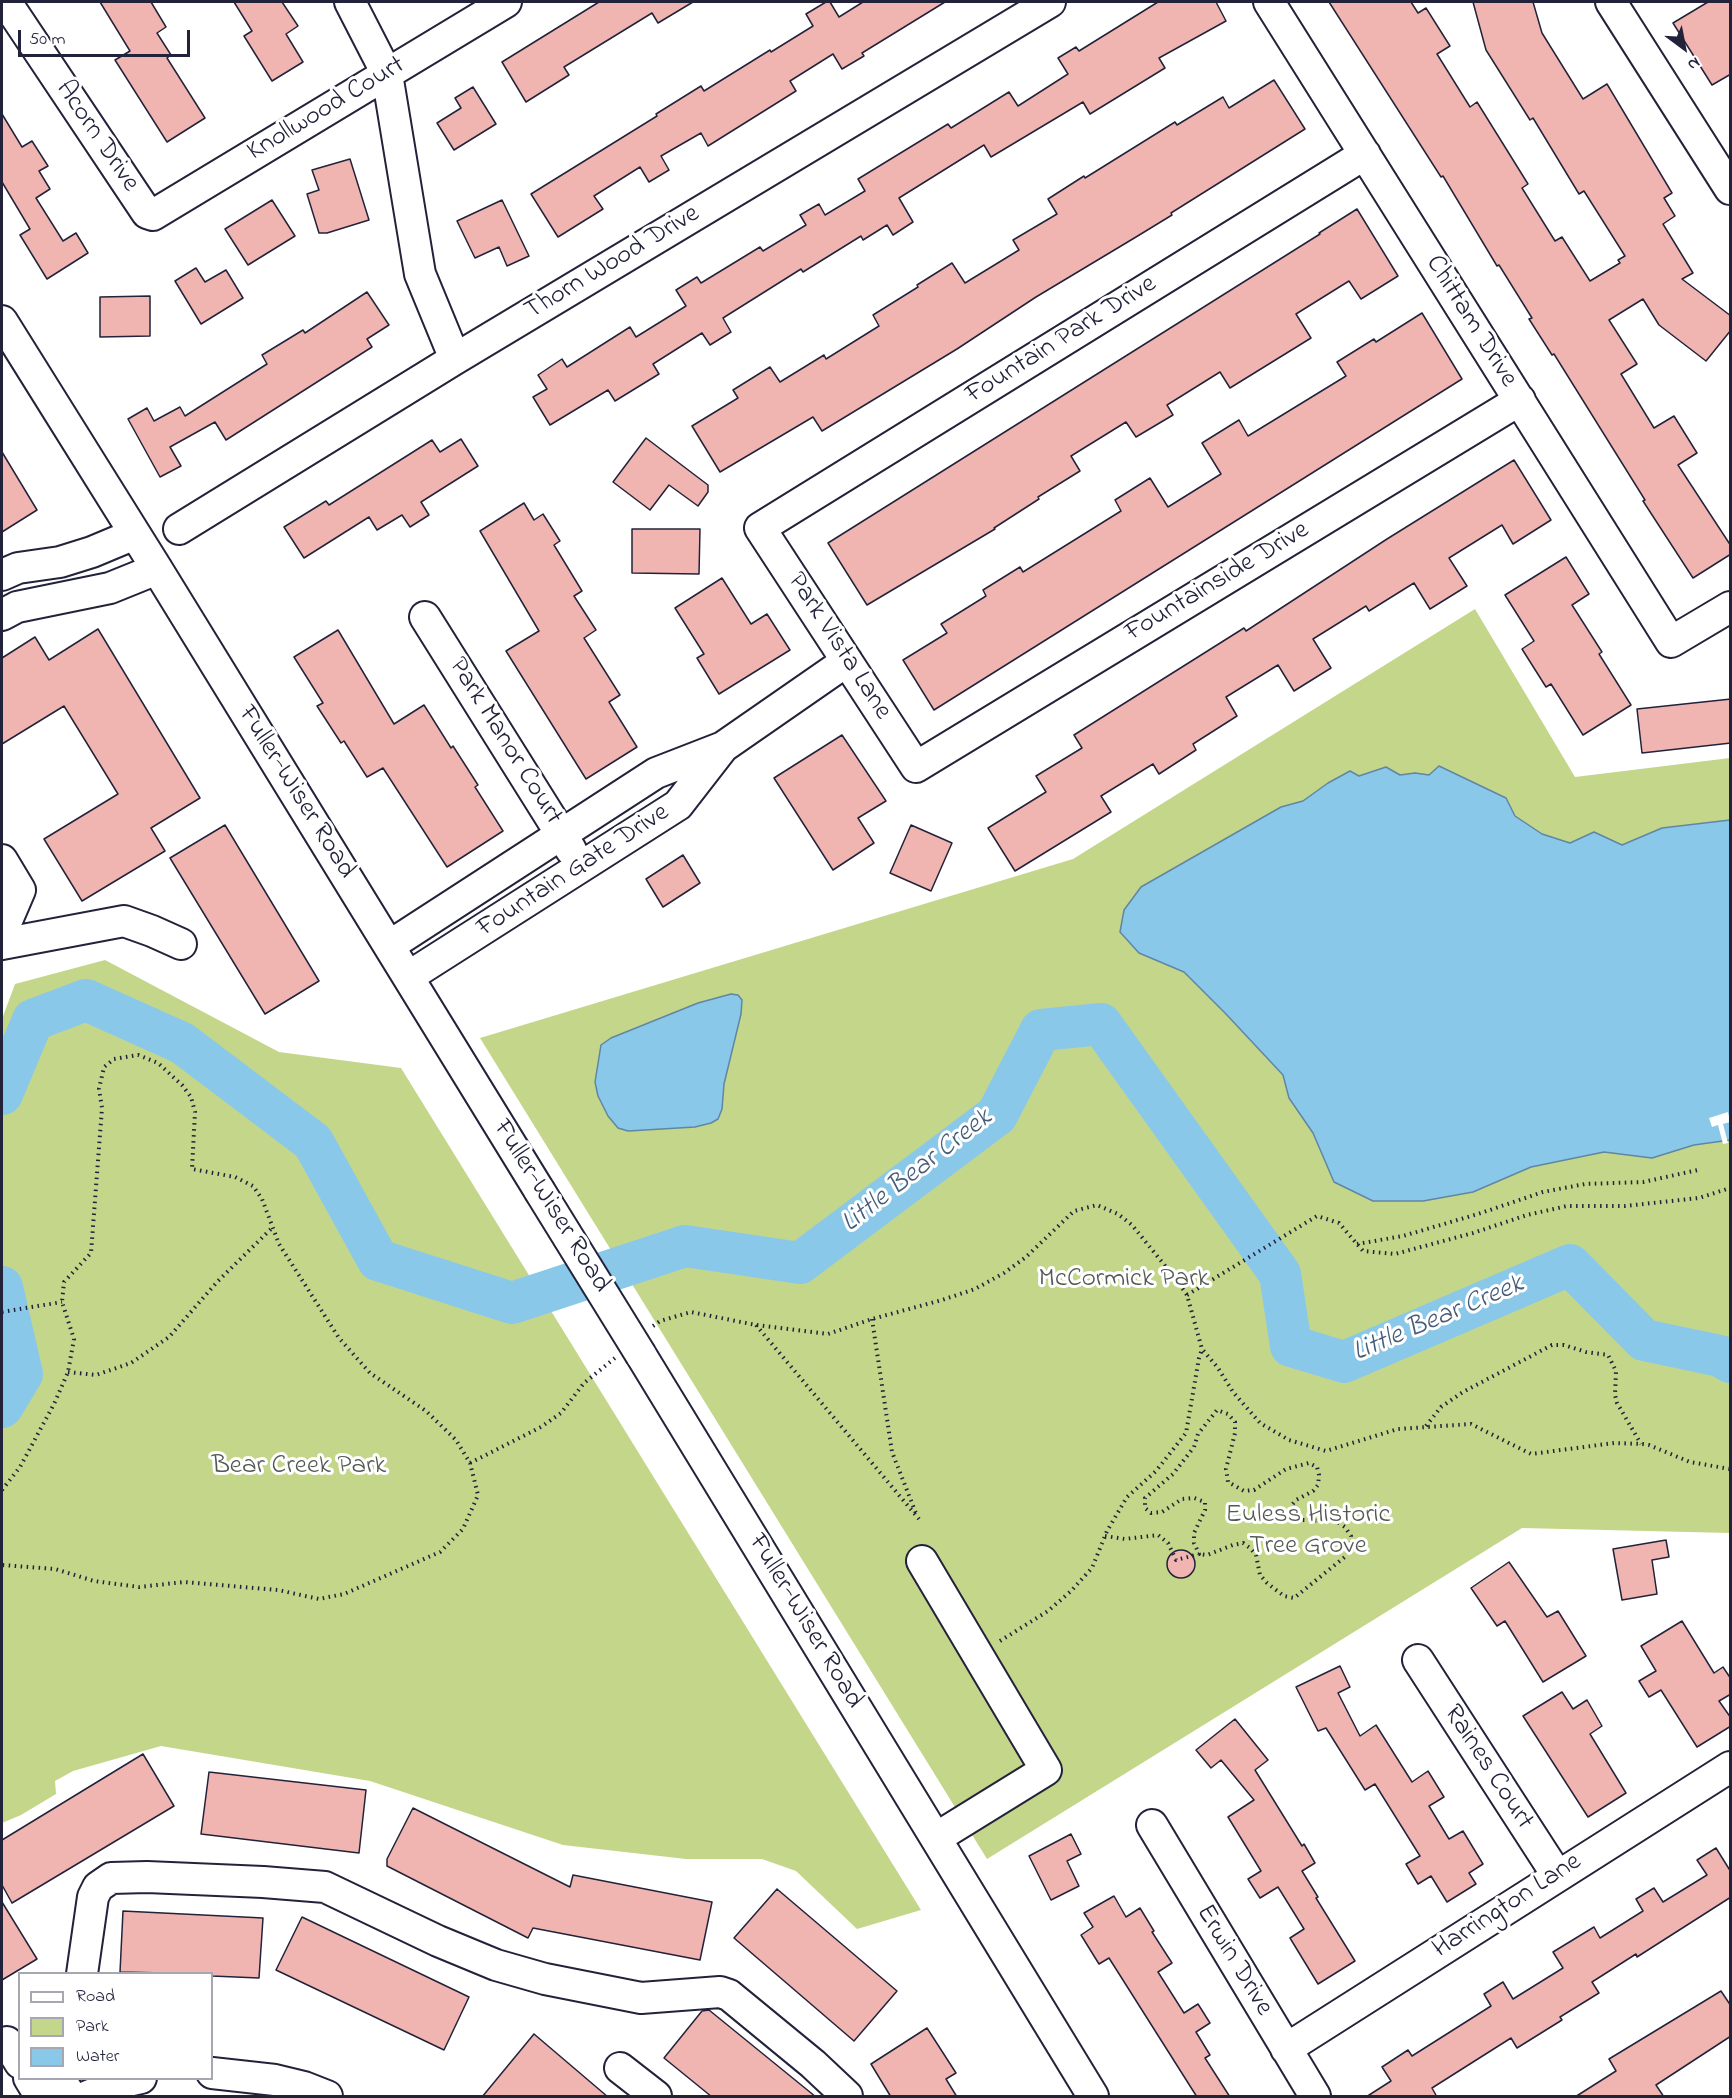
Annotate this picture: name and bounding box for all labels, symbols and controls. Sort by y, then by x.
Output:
scale bar [21,18,194,56]
north arrow [1654,18,1714,78]
text: 50 m [29,27,66,53]
street label: Knollwood Court [242,50,412,170]
text: N [1683,50,1704,76]
street label: Acorn Drive [47,75,145,199]
street label: Thorn Wood Drive [520,199,706,329]
street label: Chittam Drive [1417,250,1523,394]
street label: Fountain Park Drive [961,269,1163,413]
street label: Fountainside Drive [1120,515,1316,651]
street label: Park Vista Lane [779,567,897,727]
street label: Park Manor Court [440,653,568,831]
street label: Fuller-Wiser Road [229,701,361,885]
street label: Fountain Gate Drive [472,798,676,946]
water label: Little Bear Creek [836,1103,1000,1241]
street label: Fuller-Wiser Road [484,1115,616,1299]
park label: McCormick Park [1039,1265,1209,1297]
water label: Little Bear Creek [1349,1269,1529,1371]
park label: Bear Creek Park [212,1452,386,1484]
park label: Euless Historic Tree Grove [1225,1501,1391,1564]
street label: Fuller-Wiser Road [739,1529,869,1715]
street label: Raines Court [1435,1700,1539,1836]
street label: Harrington Lane [1428,1847,1588,1967]
street label: Erwin Drive [1187,1900,1279,2022]
legend [18,1972,213,2080]
text: Road [76,1984,115,2010]
text: Park [76,2014,109,2040]
text: Water [76,2044,119,2070]

